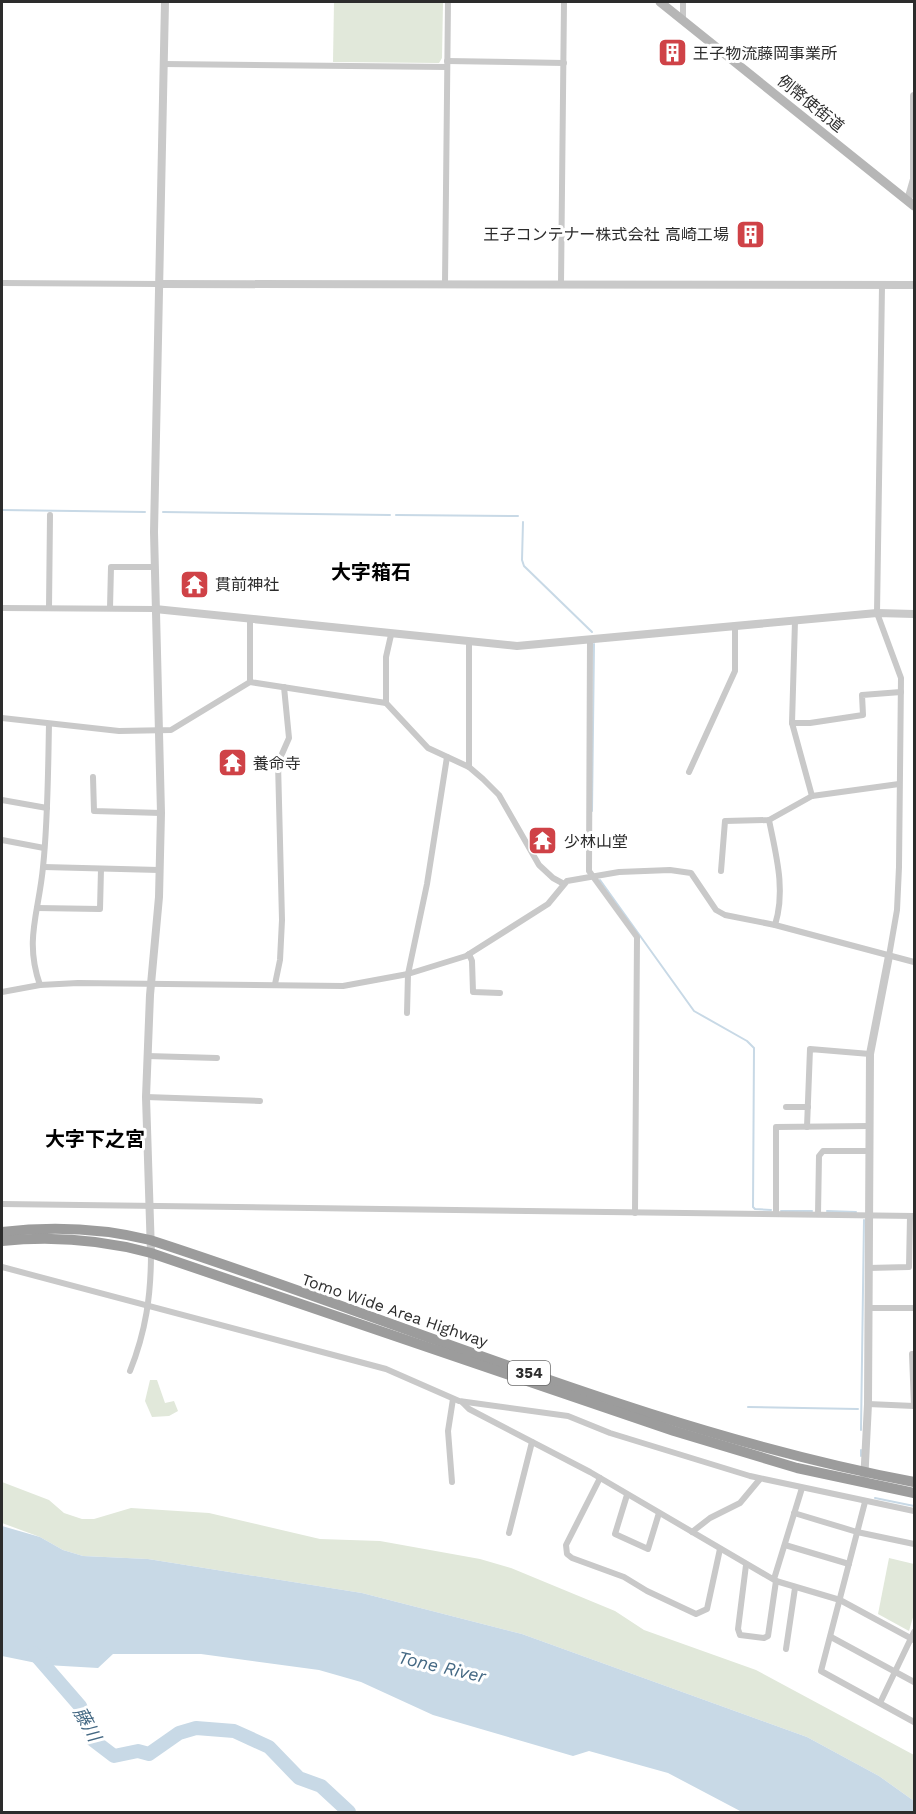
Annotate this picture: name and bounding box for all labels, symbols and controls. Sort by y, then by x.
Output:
building icon: 王子物流藤岡事業所 [656,37,688,69]
place label: 王子物流藤岡事業所 [693,44,837,63]
street label: 例幣使街道 [774,71,848,136]
building icon: 王子コンテナー株式会社 高崎工場 [734,218,766,250]
place label: 王子コンテナー株式会社 高崎工場 [484,225,729,244]
district label: 大字箱石 [331,560,411,584]
temple icon: 貫前神社 [178,568,210,600]
place label: 貫前神社 [215,575,279,594]
temple icon: 養命寺 [216,747,248,779]
place label: 養命寺 [253,754,301,773]
temple icon: 少林山堂 [527,825,559,857]
place label: 少林山堂 [564,832,628,851]
district label: 大字下之宮 [45,1127,145,1151]
street label: Tomo Wide Area Highway [299,1270,491,1352]
road number: 354 [508,1361,550,1385]
water label: Tone River [396,1646,489,1687]
water label: 藤川 [70,1703,106,1746]

